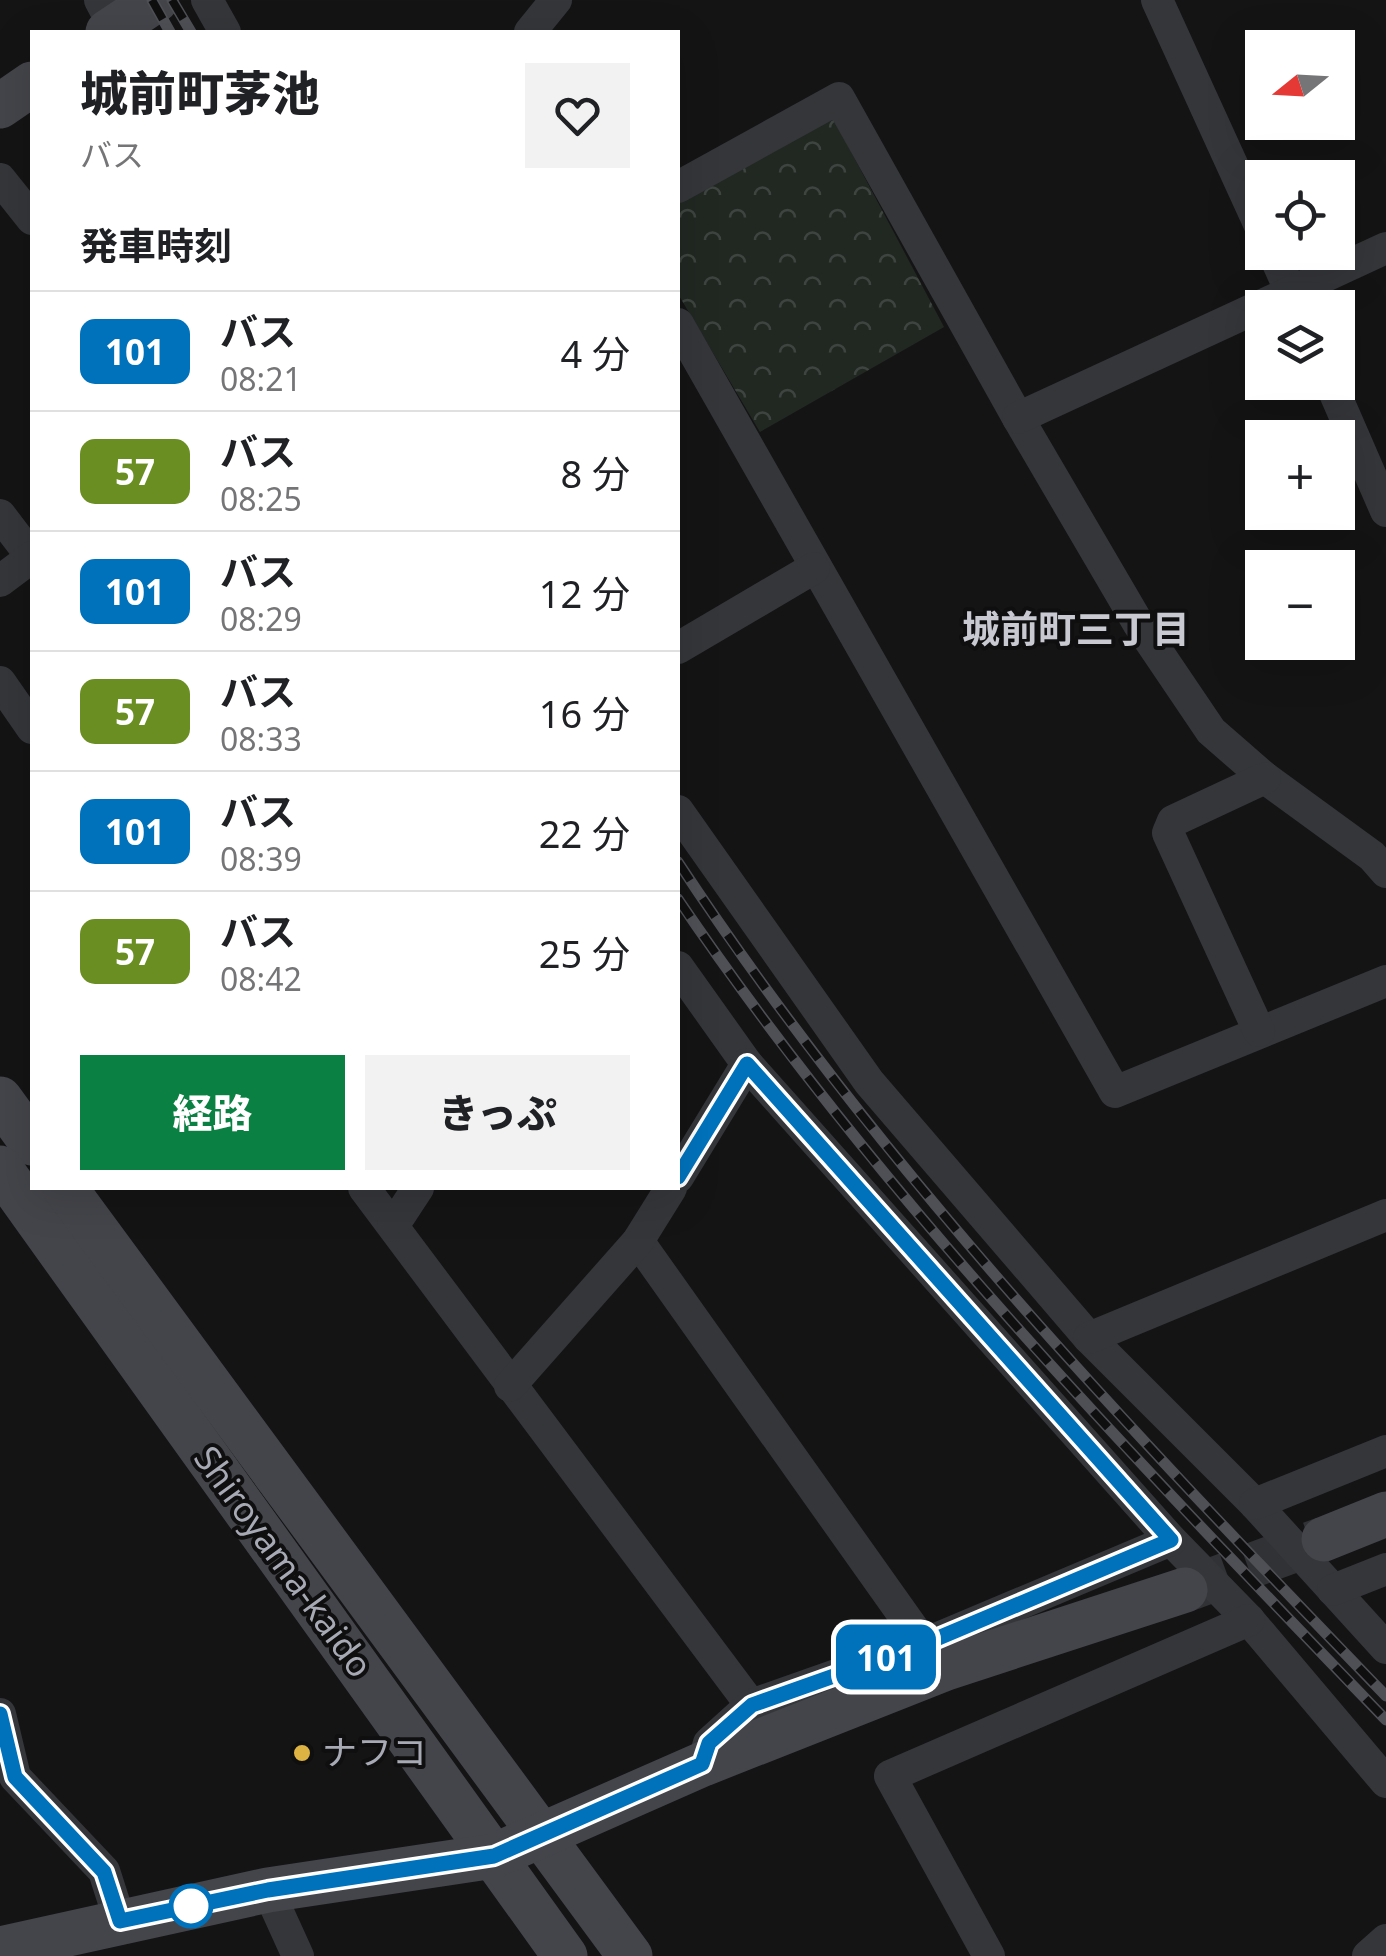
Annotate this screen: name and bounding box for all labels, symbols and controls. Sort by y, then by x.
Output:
north arrow [1245,30,1355,140]
map controls [1245,30,1355,660]
text: 城前町茅池 [80,60,320,125]
button: heart [525,63,630,168]
text: バス [80,133,144,176]
button: locate [1245,160,1355,270]
text: 発車時刻 [80,219,232,271]
button: layers [1245,290,1355,400]
text: バス [220,305,296,357]
text: 4 分 [560,327,630,379]
text: 101 [105,328,165,375]
text: 08:21 [220,357,302,400]
button: + [1245,420,1355,530]
text: バス [220,425,296,477]
text: 8 分 [560,447,630,499]
text: 57 [115,448,155,495]
text: 08:25 [220,477,302,520]
text: バス [220,545,296,597]
button: − [1245,550,1355,660]
text: 12 分 [539,567,630,619]
text: 101 [105,568,165,615]
text: 08:29 [220,597,302,640]
district label: 城前町三丁目 [962,602,1190,654]
text: バス [220,665,296,717]
text: 16 分 [539,687,630,739]
text: 57 [115,688,155,735]
text: 08:33 [220,717,302,760]
text: バス [220,785,296,837]
text: 22 分 [539,807,630,859]
text: 101 [105,808,165,855]
text: 08:39 [220,837,302,880]
text: バス [220,905,296,957]
text: 25 分 [539,927,630,979]
text: 57 [115,928,155,975]
text: 08:42 [220,957,302,1000]
button: 経路 [80,1055,345,1170]
button: きっぷ [365,1055,630,1170]
street label: Shiroyama-kaido [184,1436,384,1686]
line badge: 101 [828,1624,944,1690]
text: 101 [856,1634,916,1681]
place label: ナフコ [322,1728,427,1775]
marker: ナフコ [291,1742,313,1764]
unlabelled marker [170,1885,212,1927]

